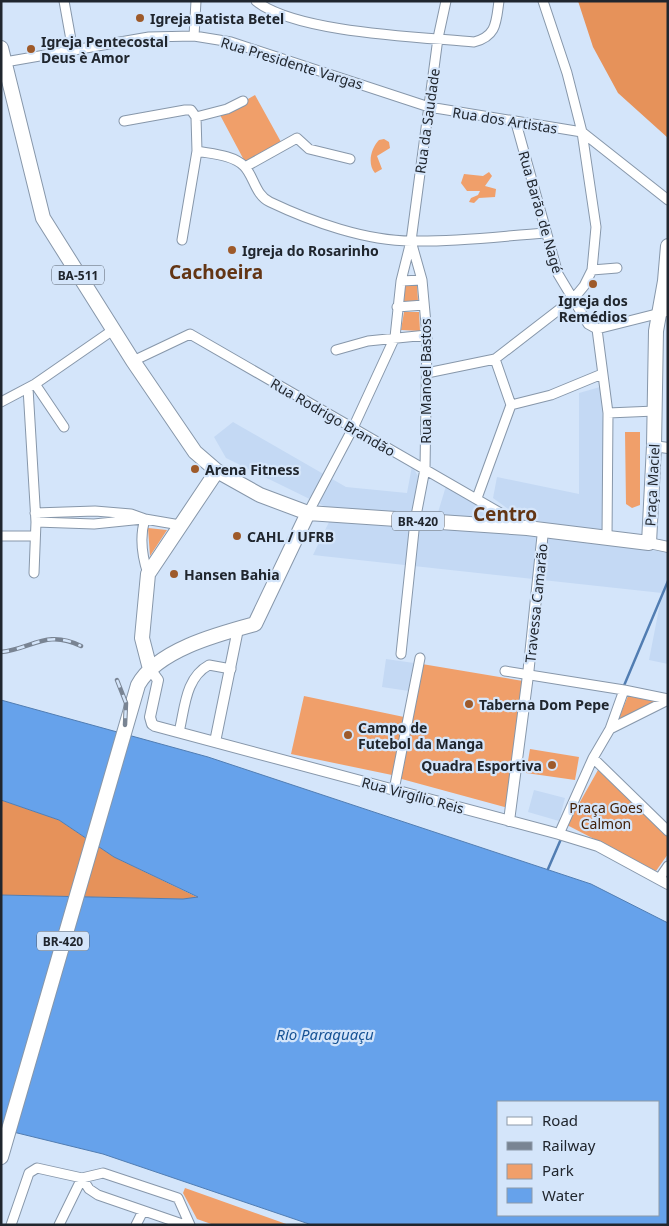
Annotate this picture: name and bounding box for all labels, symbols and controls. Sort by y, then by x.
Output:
place label: Igreja Batista Betel [150,9,284,28]
marker: Igreja Batista Betel [134,12,146,24]
place label: Igreja Pentecostal Deus è Amor [41,32,168,67]
street label: Rua Presidente Vargas [219,32,366,94]
marker: Igreja Pentecostal Deus è Amor [25,43,37,55]
street label: Rua da Saudade [410,67,444,175]
street label: Rua dos Artistas [451,102,559,138]
street label: Rua Barão de Nagé [514,149,568,275]
place label: Igreja do Rosarinho [242,241,379,260]
marker: Igreja do Rosarinho [226,244,238,256]
district label: Cachoeira [169,259,263,285]
road number: BA-511 [52,266,104,284]
marker: Igreja dos Remédios [587,278,599,290]
place label: Igreja dos Remédios [558,291,628,326]
street label: Rua Manoel Bastos [416,318,435,444]
street label: Rua Rodrigo Brandão [267,374,399,460]
street label: Praça Maciel [640,443,664,527]
place label: Arena Fitness [205,460,300,479]
marker: Arena Fitness [189,463,201,475]
district label: Centro [473,501,537,527]
road number: BR-420 [392,512,444,530]
place label: CAHL / UFRB [247,527,334,546]
marker: CAHL / UFRB [231,530,243,542]
street label: Travessa Camarão [520,542,552,664]
place label: Hansen Bahia [184,565,280,584]
marker: Hansen Bahia [168,568,180,580]
place label: Taberna Dom Pepe [479,695,609,714]
marker: Taberna Dom Pepe [463,698,475,710]
place label: Campo de Futebol da Manga [358,718,483,753]
marker: Campo de Futebol da Manga [342,729,354,741]
place label: Quadra Esportiva [421,756,542,775]
marker: Quadra Esportiva [546,759,558,771]
street label: Rua Virgílio Reis [360,772,466,818]
park label: Praça Goes Calmon [569,798,643,833]
road number: BR-420 [37,931,89,950]
water label: Rio Paraguaçu [276,1024,374,1044]
legend [497,1101,659,1216]
text: Road [542,1110,578,1130]
text: Railway [542,1135,596,1155]
text: Park [542,1160,574,1180]
text: Water [542,1185,584,1205]

